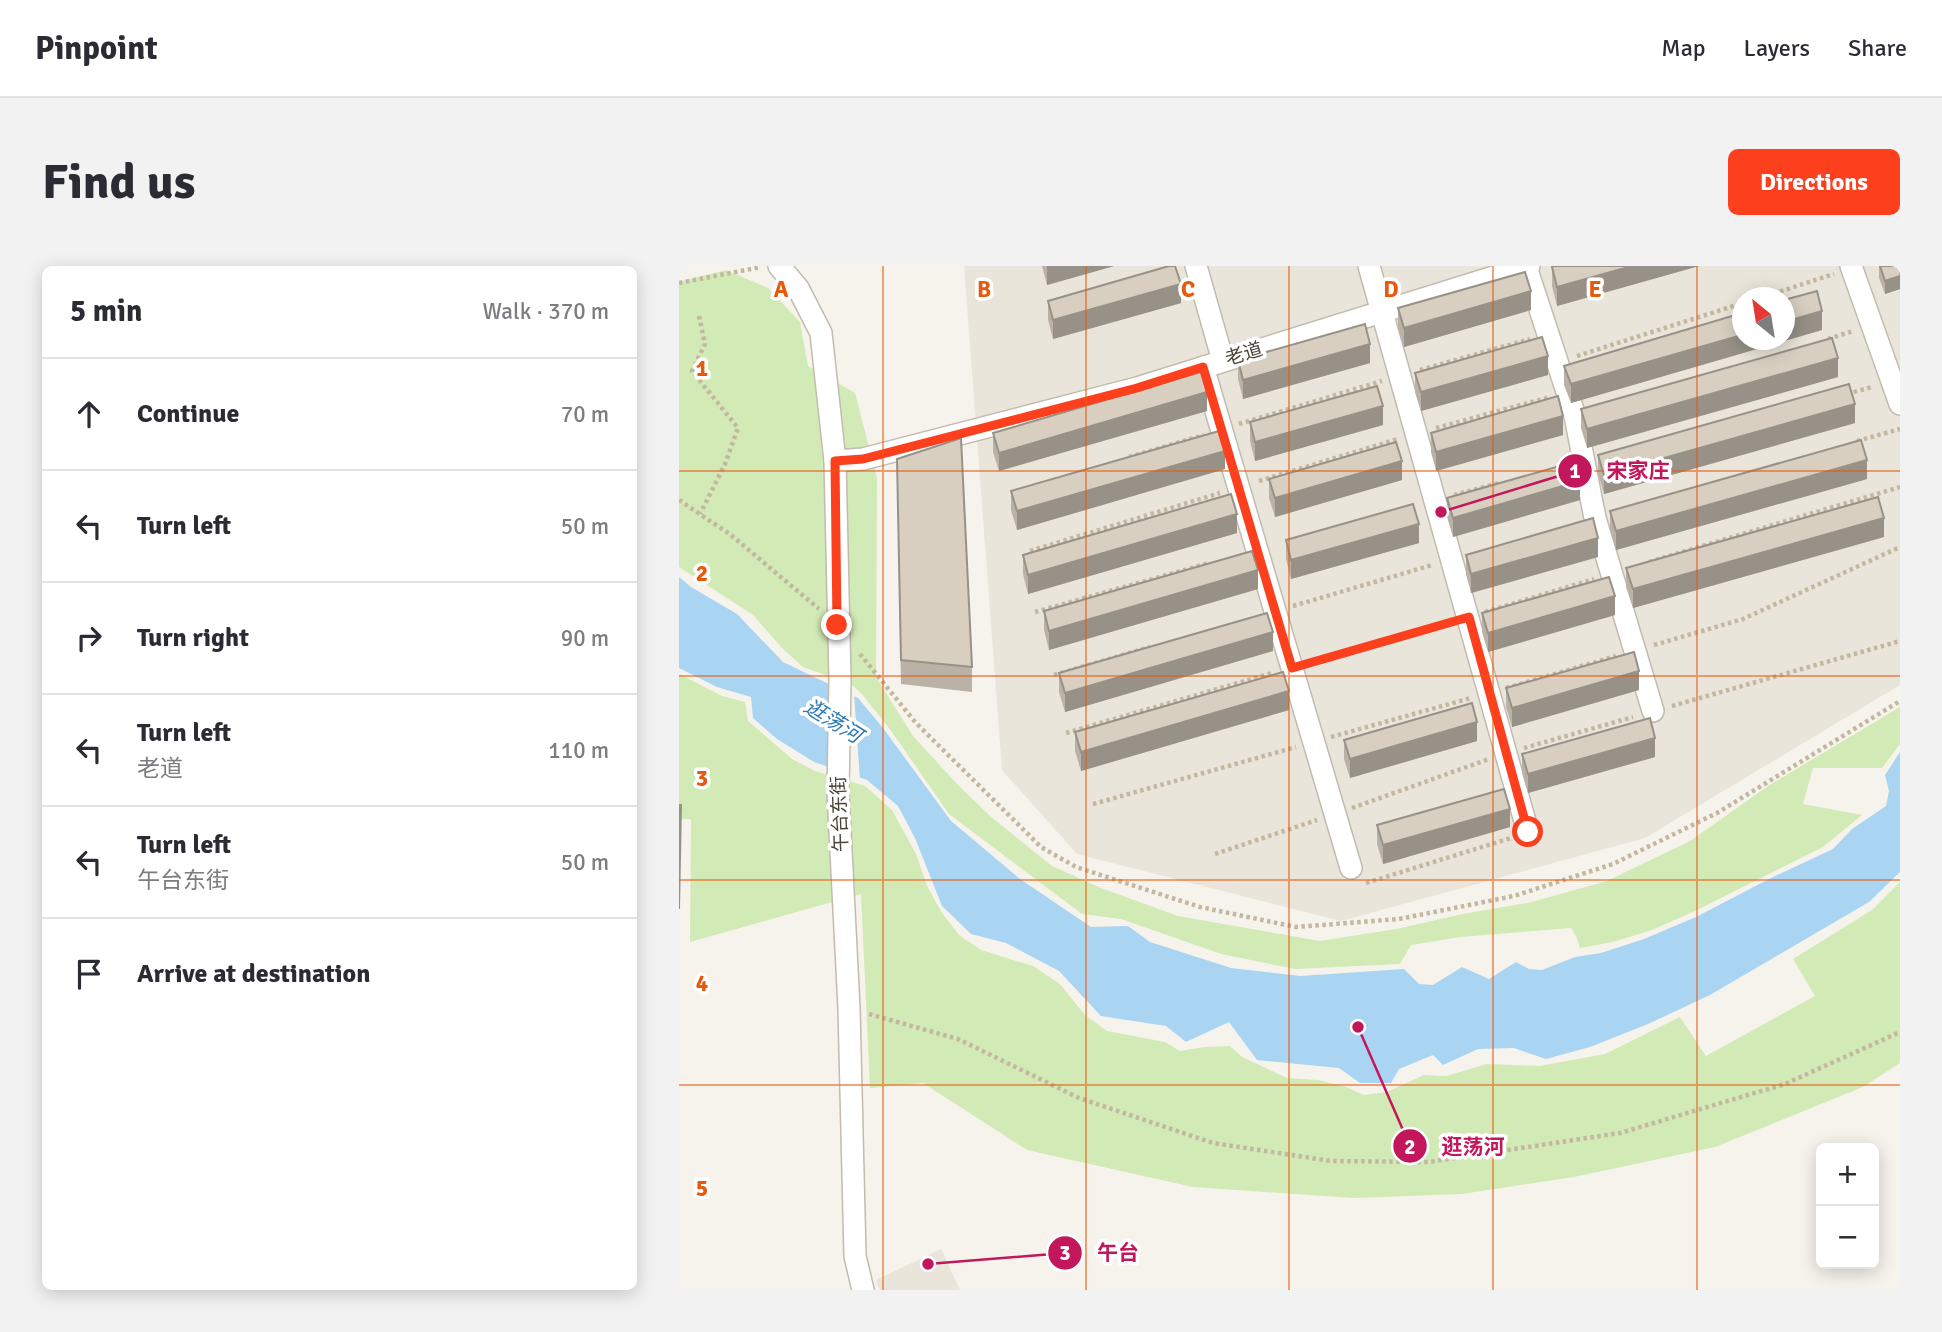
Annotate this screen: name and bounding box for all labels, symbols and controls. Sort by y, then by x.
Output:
text: Pinpoint [35,28,158,69]
text: Map [1661,33,1706,63]
text: Layers [1744,33,1810,63]
text: Share [1848,33,1907,63]
button: Directions [1728,149,1900,215]
text: Find us [42,152,195,212]
text: A [774,275,789,304]
text: B [977,275,991,304]
text: C [1181,275,1195,304]
text: D [1383,275,1399,304]
text: E [1588,275,1602,304]
north arrow [1732,287,1795,350]
text: 5 min [70,293,142,330]
text: Walk · 370 m [483,297,609,326]
street label: 老道 [1222,337,1266,371]
text: 1 [696,354,708,383]
icon: ahead [70,395,108,433]
text: Continue [137,398,239,430]
text: 70 m [561,400,609,429]
callout: 宋家庄 [1558,450,1684,492]
text: 1 [1569,458,1581,484]
text: 宋家庄 [1607,458,1670,484]
icon: left [70,507,108,545]
text: Turn left [137,510,231,542]
text: 50 m [561,512,609,541]
text: 2 [696,559,708,588]
route end [821,609,852,640]
icon: right [70,619,108,657]
text: Turn right [137,622,249,654]
text: 90 m [561,624,609,653]
water label: 逛荡河 [799,693,870,751]
text: Turn left [137,717,231,749]
icon: left [70,731,108,769]
text: 110 m [548,736,609,765]
text: 老道 [137,754,183,783]
text: 3 [696,764,708,793]
street label: 午台东街 [827,776,853,852]
route start [1512,816,1543,847]
text: Turn left [137,829,231,861]
icon: left [70,843,108,881]
text: 50 m [561,848,609,877]
text: 午台东街 [137,866,229,895]
icon: arrive [70,955,108,993]
text: Arrive at destination [137,958,370,990]
text: 4 [696,969,708,998]
callout: 逛荡河 [1392,1125,1518,1167]
text: 2 [1404,1134,1416,1160]
text: 逛荡河 [1442,1134,1505,1160]
map controls [1816,1143,1879,1269]
button: + [1816,1143,1879,1206]
text: 5 [696,1174,708,1203]
button: − [1816,1206,1879,1269]
callout: 午台 [1048,1232,1153,1274]
text: 3 [1059,1240,1071,1266]
text: 午台 [1097,1240,1139,1266]

